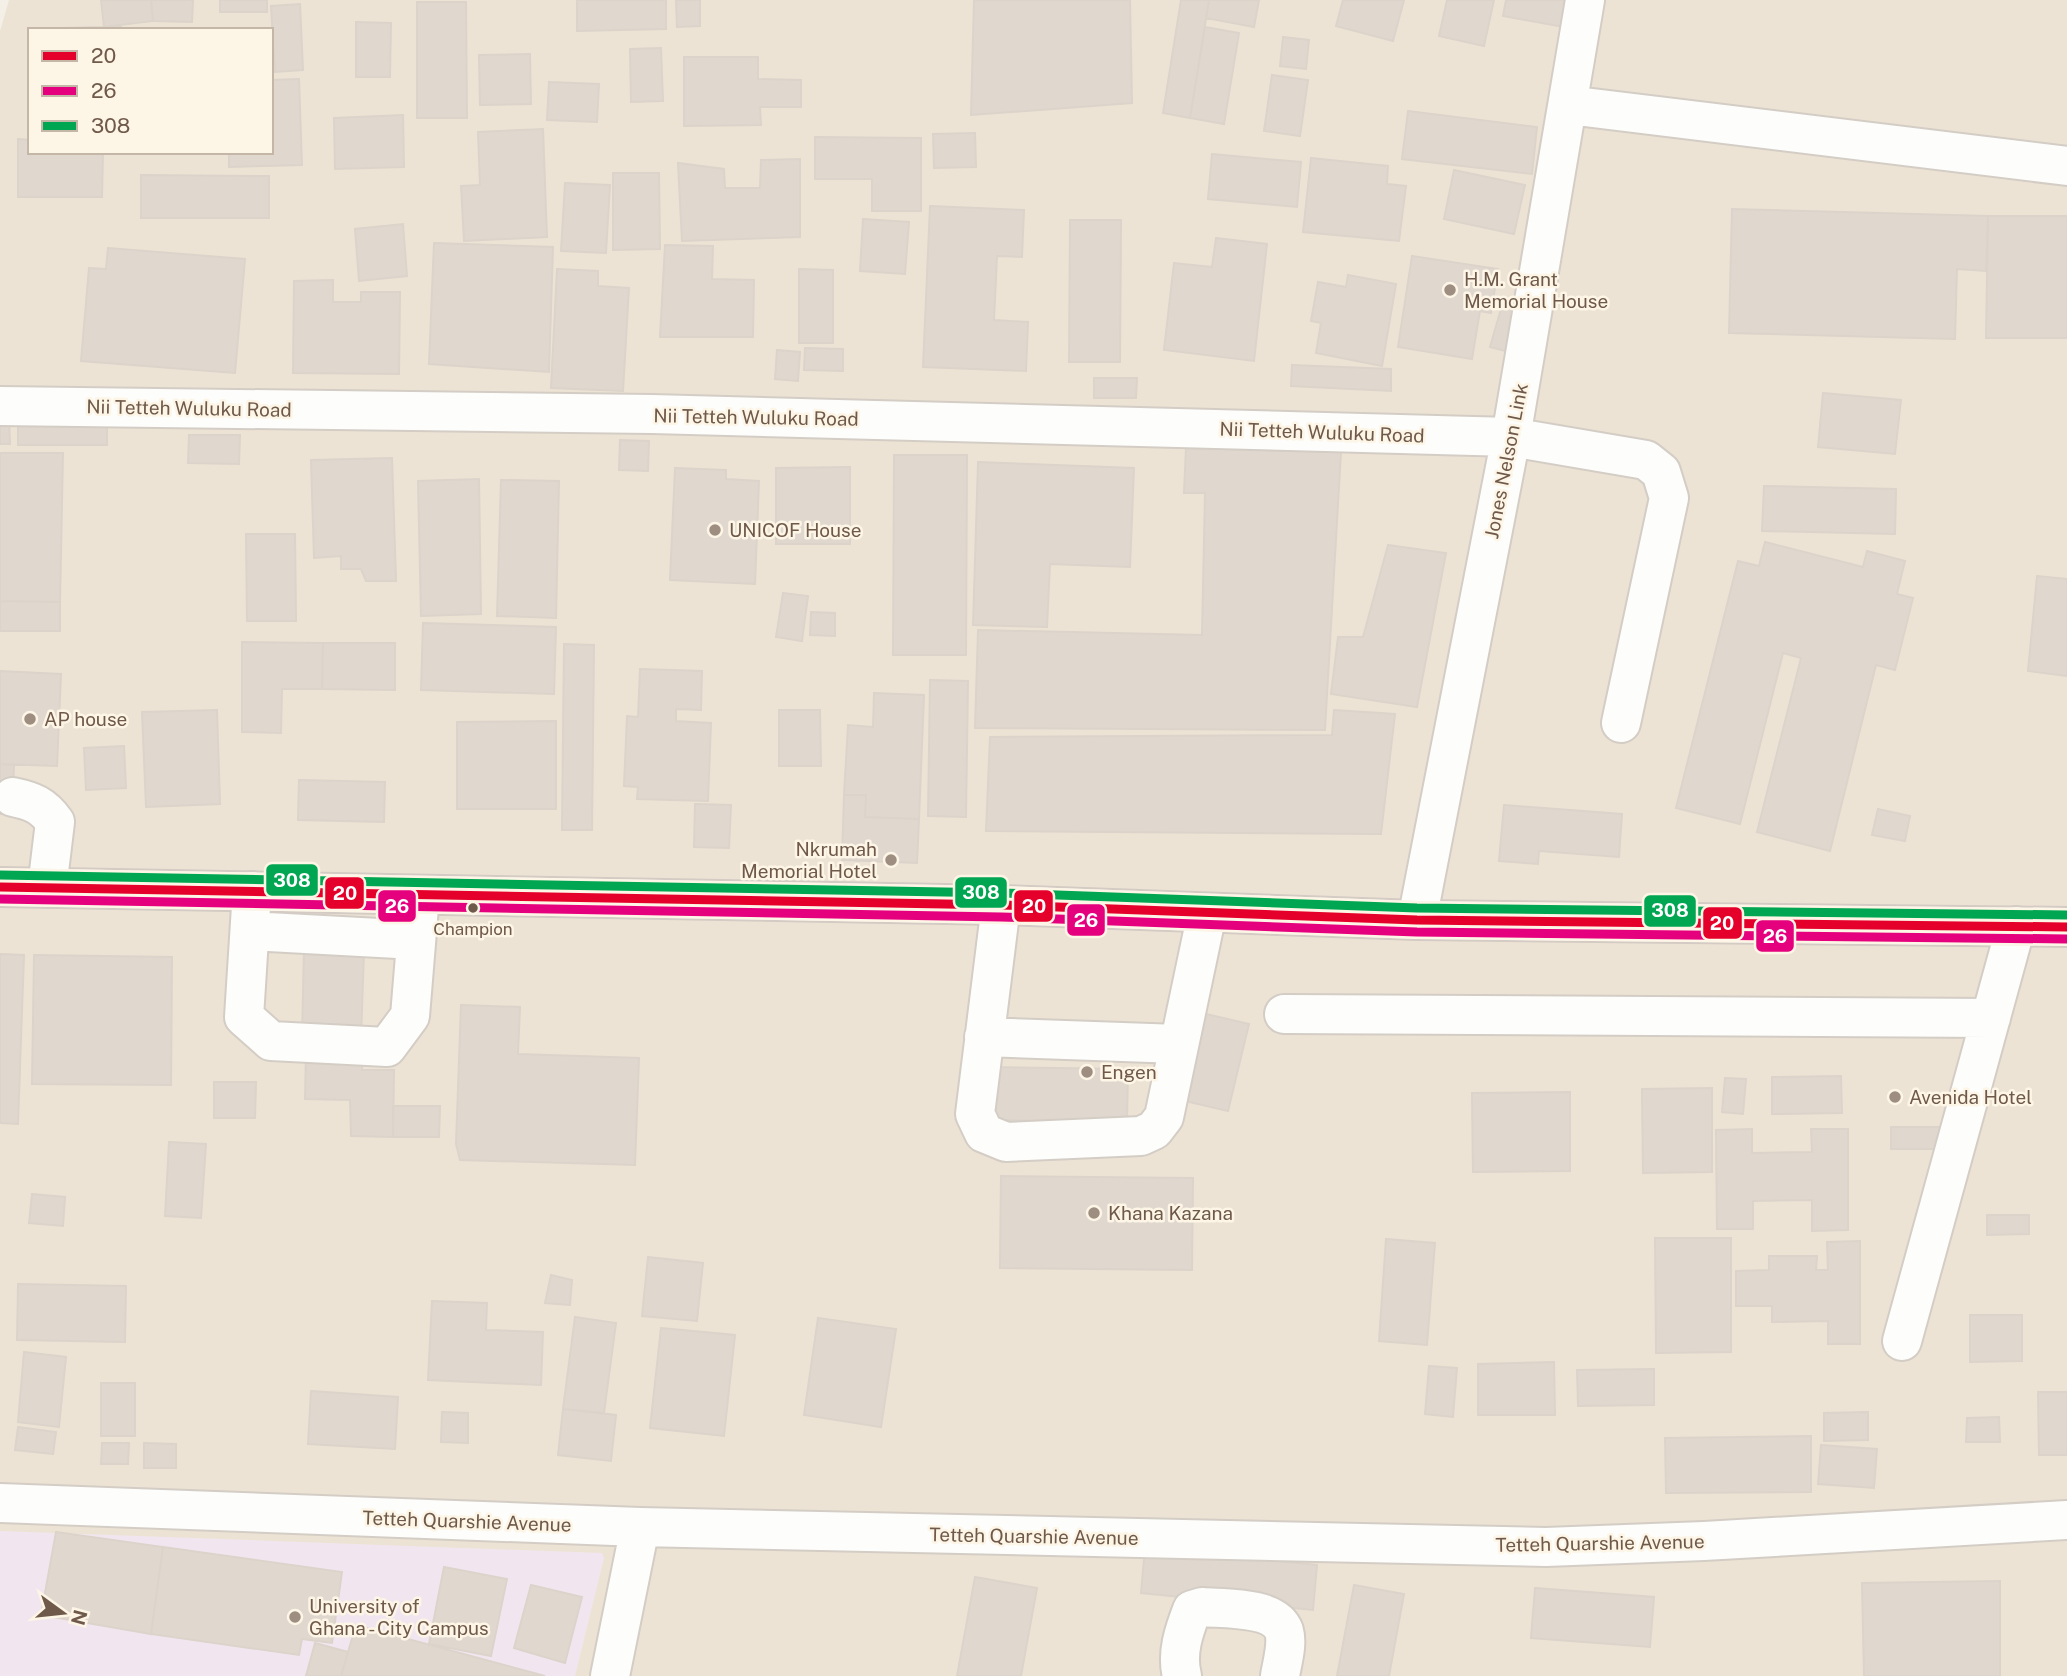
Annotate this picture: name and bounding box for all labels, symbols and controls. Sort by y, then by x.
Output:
legend [28,28,273,154]
text: 20 [91,43,116,68]
text: 26 [91,78,117,103]
text: 308 [91,113,130,138]
place label: H.M. Grant Memorial House [1464,268,1608,312]
marker: H.M. Grant Memorial House [1442,282,1458,298]
street label: Jones Nelson Link [1480,381,1532,541]
street label: Nii Tetteh Wuluku Road [86,395,292,421]
street label: Nii Tetteh Wuluku Road [653,404,859,430]
street label: Nii Tetteh Wuluku Road [1219,417,1425,447]
place label: UNICOF House [729,519,862,541]
marker: UNICOF House [707,522,723,538]
place label: AP house [44,708,127,730]
marker: AP house [22,711,38,727]
place label: Nkrumah Memorial Hotel [741,838,877,882]
marker: Nkrumah Memorial Hotel [883,852,899,868]
line badge: 308 [265,863,319,897]
text: 308 [273,869,311,891]
line badge: 20 [324,876,365,910]
line badge: 308 [954,876,1008,909]
text: 308 [962,881,1000,903]
text: 20 [333,882,357,904]
line badge: 26 [377,889,417,923]
line badge: 20 [1013,889,1054,923]
line badge: 308 [1643,894,1697,928]
text: 26 [385,895,409,917]
text: 20 [1022,895,1046,917]
text: 308 [1651,899,1689,921]
marker: Champion [466,901,480,915]
line badge: 26 [1066,903,1106,937]
line badge: 20 [1702,906,1743,940]
text: 26 [1074,909,1098,931]
text: 20 [1710,912,1734,934]
place label: Champion [433,919,513,939]
line badge: 26 [1755,919,1795,953]
text: 26 [1763,925,1787,947]
place label: Engen [1101,1061,1157,1083]
marker: Engen [1079,1064,1095,1080]
place label: Avenida Hotel [1909,1086,2032,1108]
marker: Avenida Hotel [1887,1089,1903,1105]
place label: Khana Kazana [1108,1202,1233,1224]
marker: Khana Kazana [1086,1205,1102,1221]
street label: Tetteh Quarshie Avenue [362,1506,572,1536]
street label: Tetteh Quarshie Avenue [929,1523,1139,1549]
street label: Tetteh Quarshie Avenue [1495,1530,1705,1556]
north arrow [28,1578,98,1648]
place label: University of Ghana - City Campus [309,1595,489,1639]
text: N [67,1607,92,1627]
marker: University of Ghana - City Campus [287,1609,303,1625]

